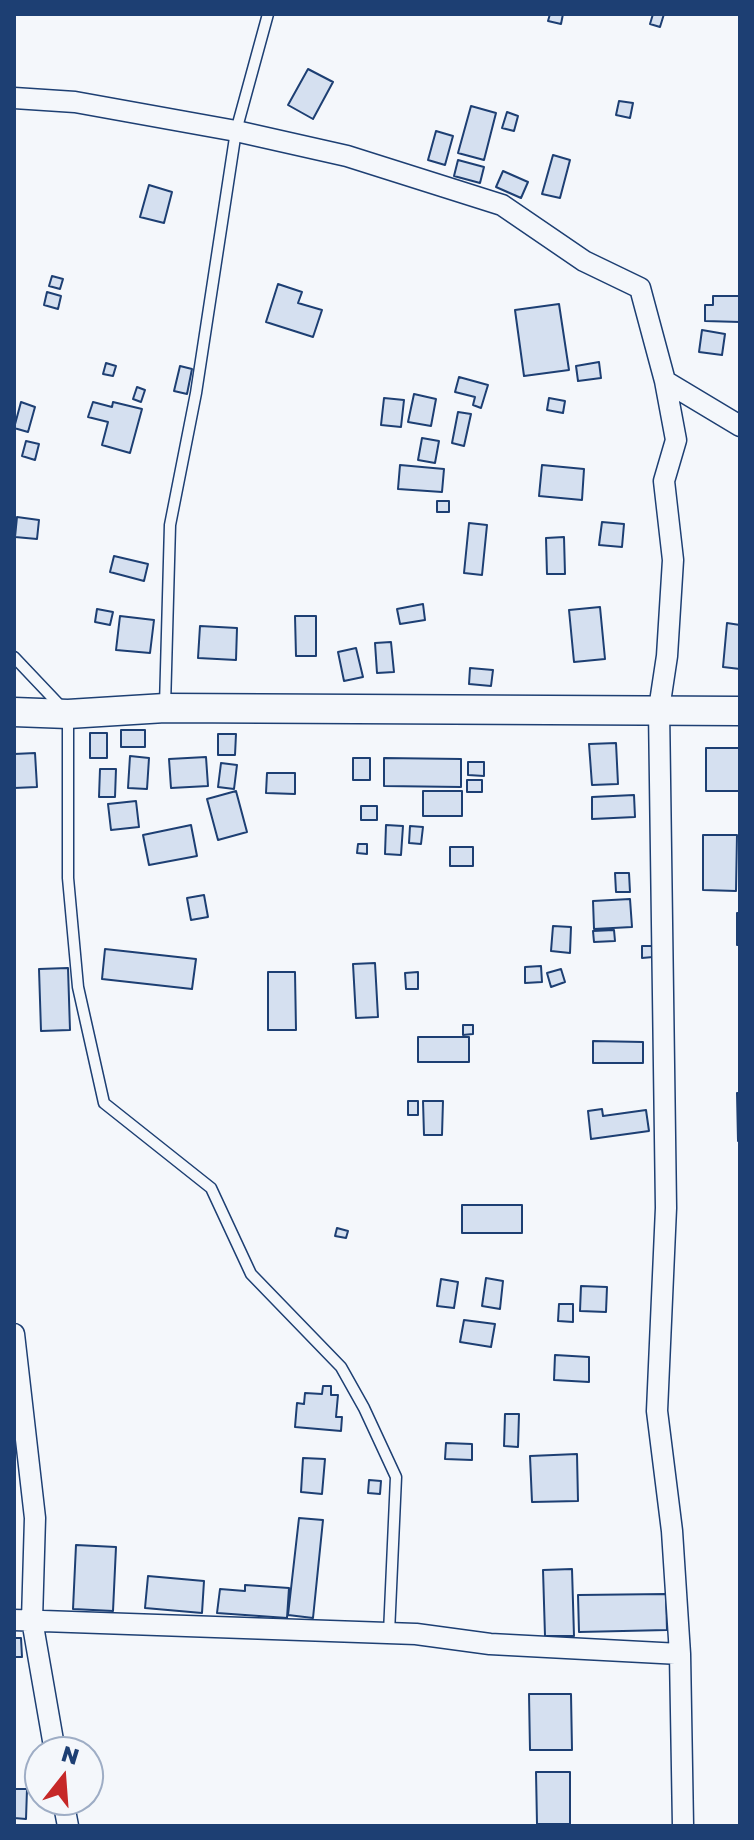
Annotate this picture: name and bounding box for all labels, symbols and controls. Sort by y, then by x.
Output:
north arrow [24,1736,104,1816]
text: N [59,1739,83,1770]

